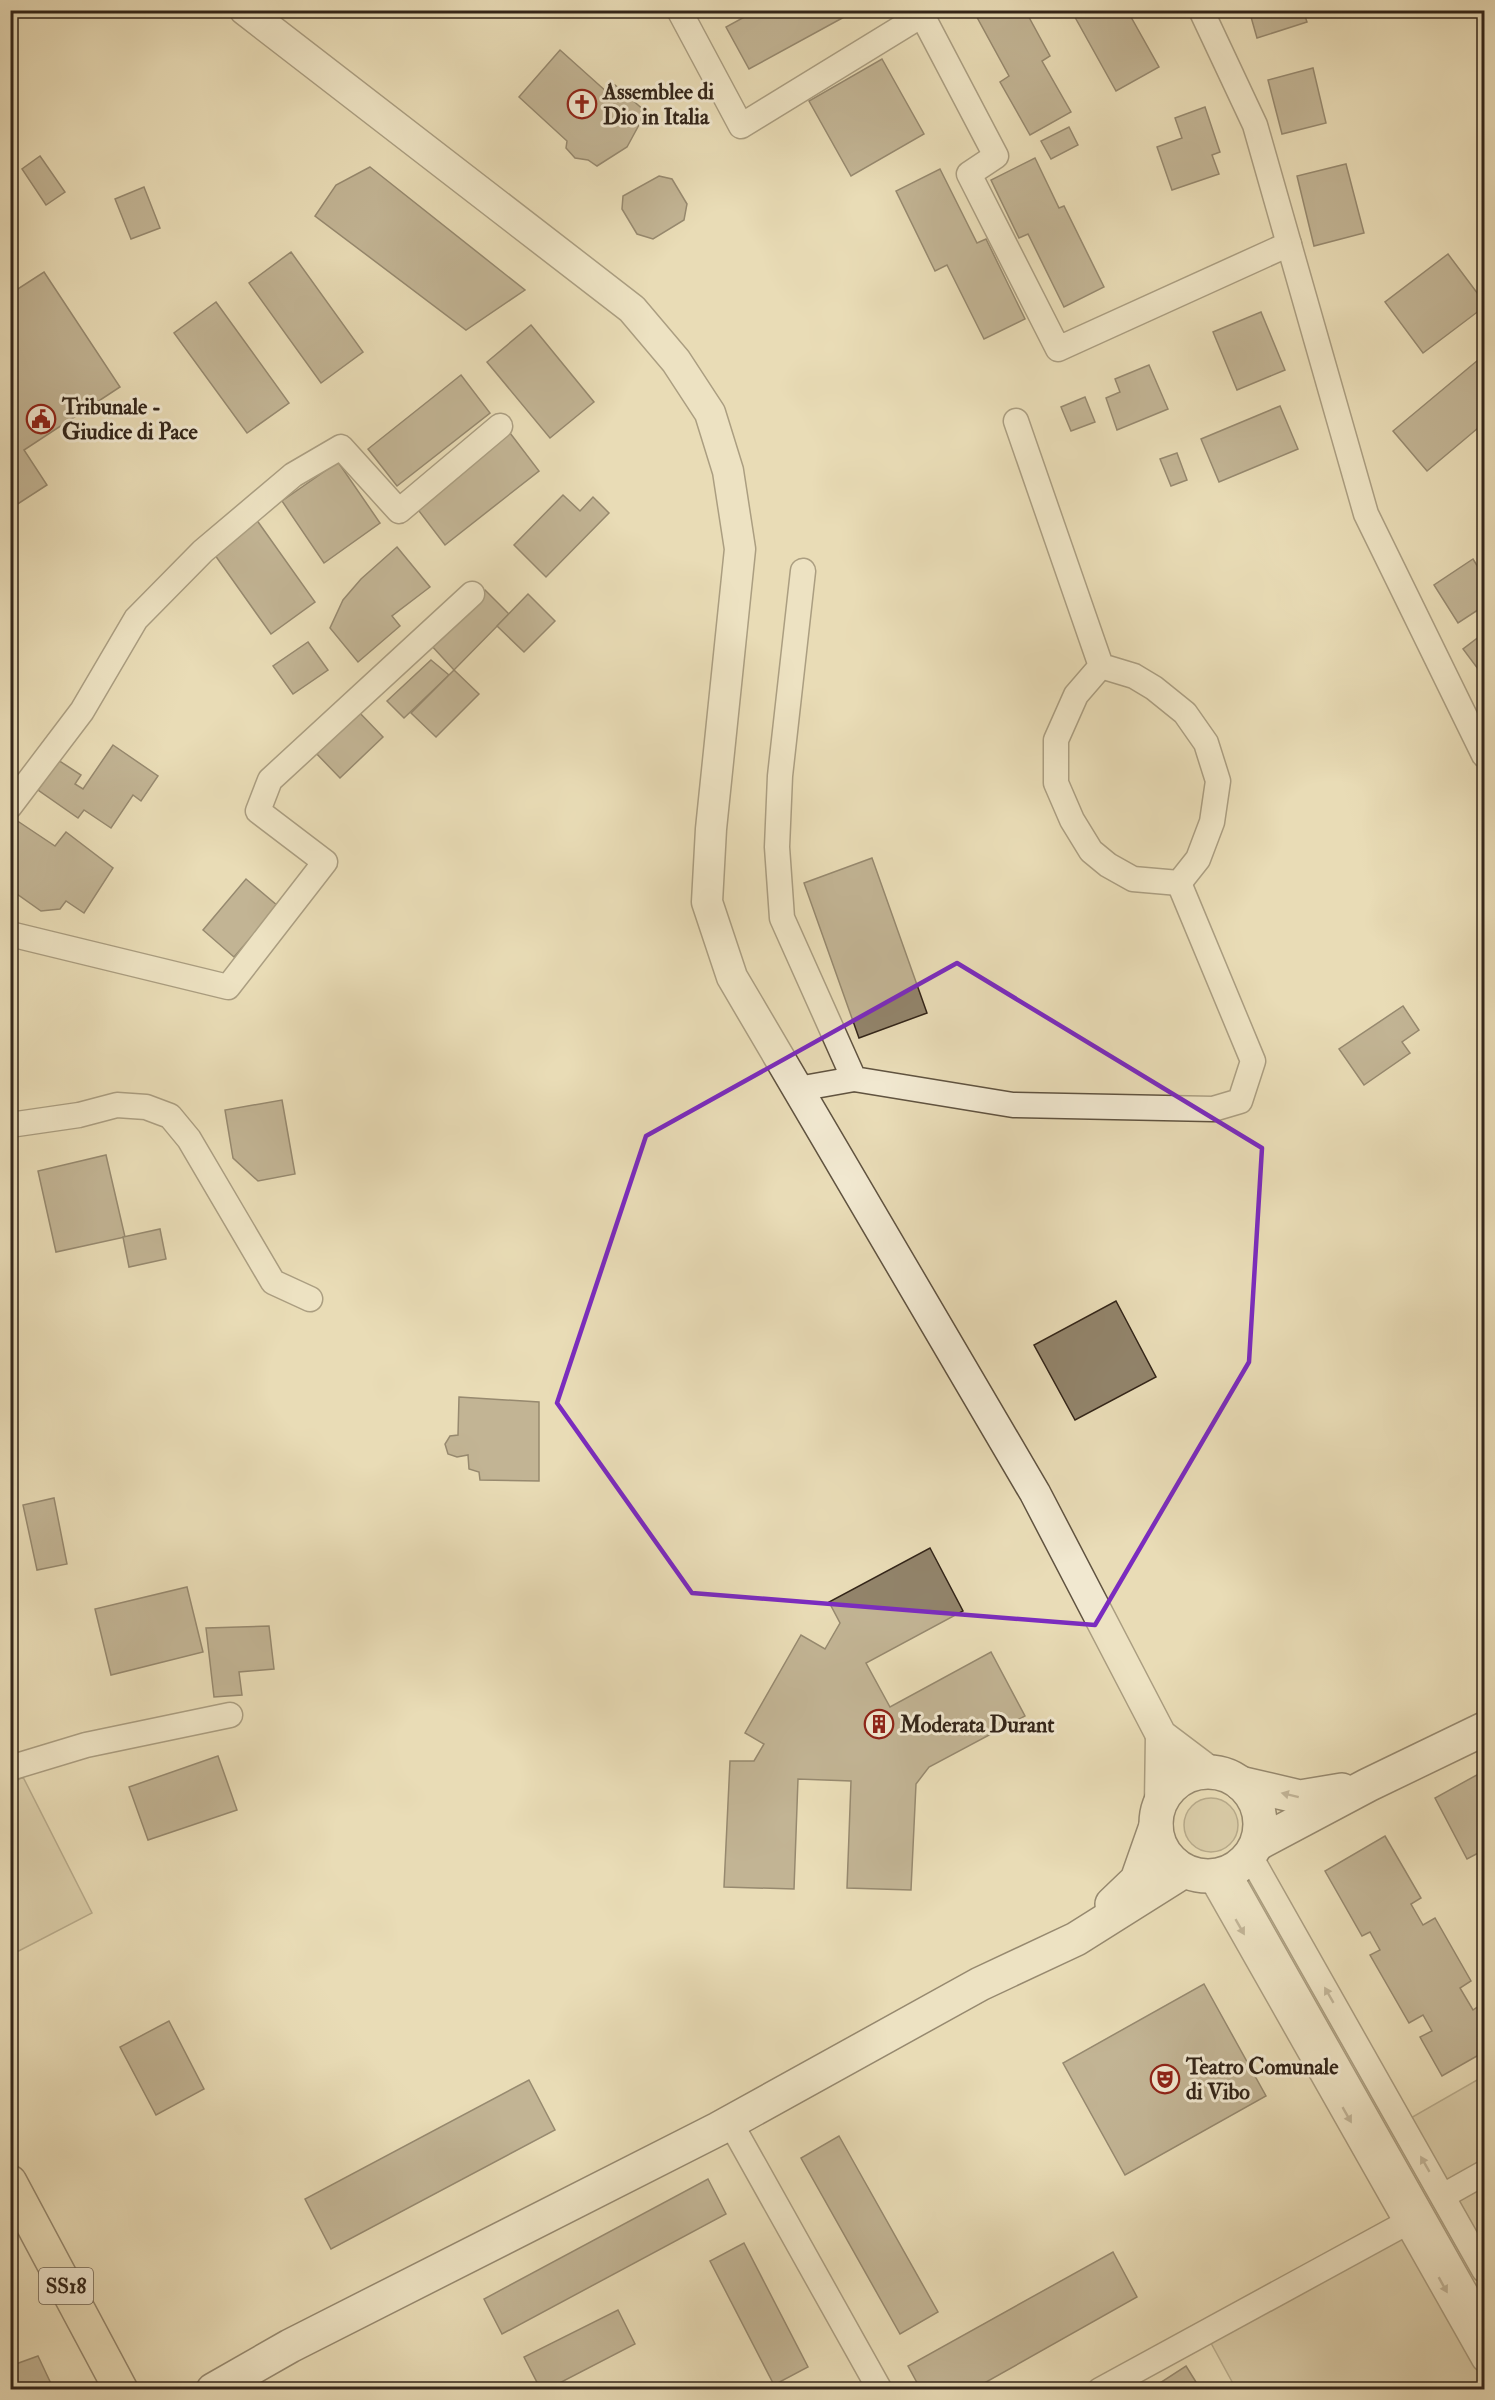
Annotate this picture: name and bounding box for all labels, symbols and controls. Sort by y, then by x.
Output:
place label: Assemblee di Dio in Italia [602,78,714,131]
church icon: Assemblee di Dio in Italia [566,88,598,120]
place label: Tribunale - Giudice di Pace [61,393,198,446]
public building icon: Tribunale - Giudice di Pace [25,403,57,435]
building icon: Moderata Durant [863,1708,895,1740]
place label: Moderata Durant [899,1711,1055,1739]
one-way arrow [1281,1789,1299,1799]
one-way arrow [1235,1919,1245,1936]
one-way arrow [1324,1986,1334,2003]
place label: Teatro Comunale di Vibo [1185,2053,1339,2106]
theatre icon: Teatro Comunale di Vibo [1149,2063,1181,2095]
one-way arrow [1342,2107,1352,2124]
one-way arrow [1420,2155,1430,2172]
road number: SS18 [39,2268,93,2304]
one-way arrow [1438,2277,1448,2294]

